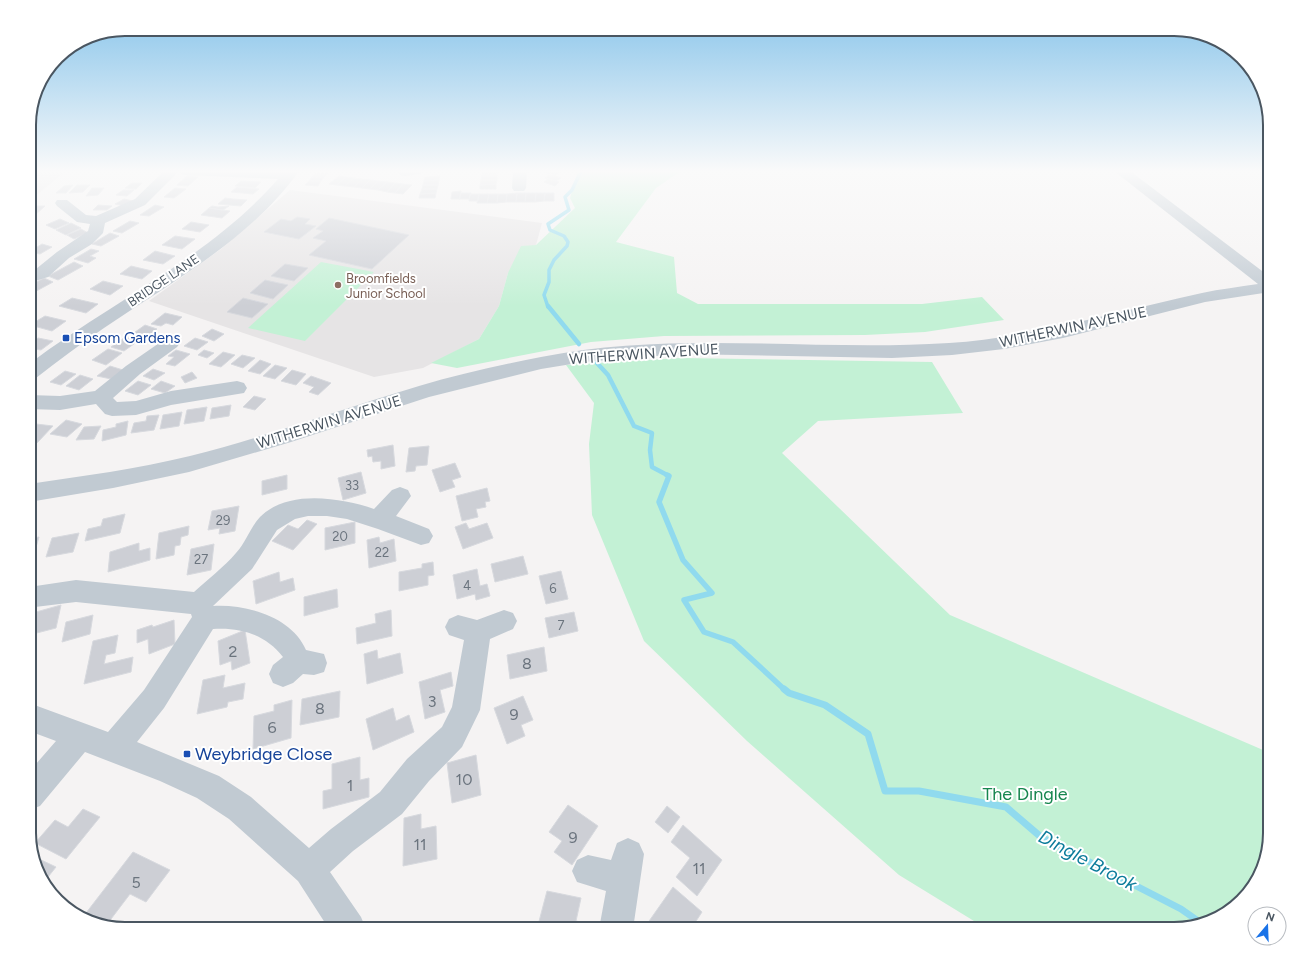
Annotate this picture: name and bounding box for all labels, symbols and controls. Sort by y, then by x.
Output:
street label: BRIDGE LANE [125,251,202,310]
place label: Broomfields Junior School [346,271,426,301]
marker: Broomfields Junior School [333,280,343,290]
street label: WITHERWIN AVENUE [998,303,1148,351]
place label: Epsom Gardens [74,329,180,347]
marker: Epsom Gardens [61,333,71,343]
street label: WITHERWIN AVENUE [569,340,719,368]
street label: WITHERWIN AVENUE [255,391,403,453]
house number: 33 [345,478,359,493]
house number: 29 [216,513,230,528]
house number: 20 [332,529,348,544]
house number: 22 [375,545,389,560]
house number: 27 [194,552,208,567]
house number: 4 [463,578,471,593]
house number: 6 [549,581,557,596]
house number: 7 [558,618,565,633]
house number: 2 [229,642,237,661]
house number: 8 [522,654,532,673]
house number: 3 [428,692,436,711]
house number: 8 [315,699,325,718]
house number: 9 [509,705,519,724]
house number: 6 [267,718,277,737]
place label: Weybridge Close [195,743,333,765]
marker: Weybridge Close [182,749,192,759]
house number: 10 [456,770,472,789]
house number: 1 [347,776,353,795]
park label: The Dingle [982,783,1068,805]
water label: Dingle Brook [1035,825,1141,896]
house number: 9 [568,828,578,847]
house number: 11 [413,835,427,854]
house number: 11 [692,859,706,878]
house number: 5 [131,873,141,892]
north arrow [1247,906,1287,946]
text: N [1264,909,1276,925]

